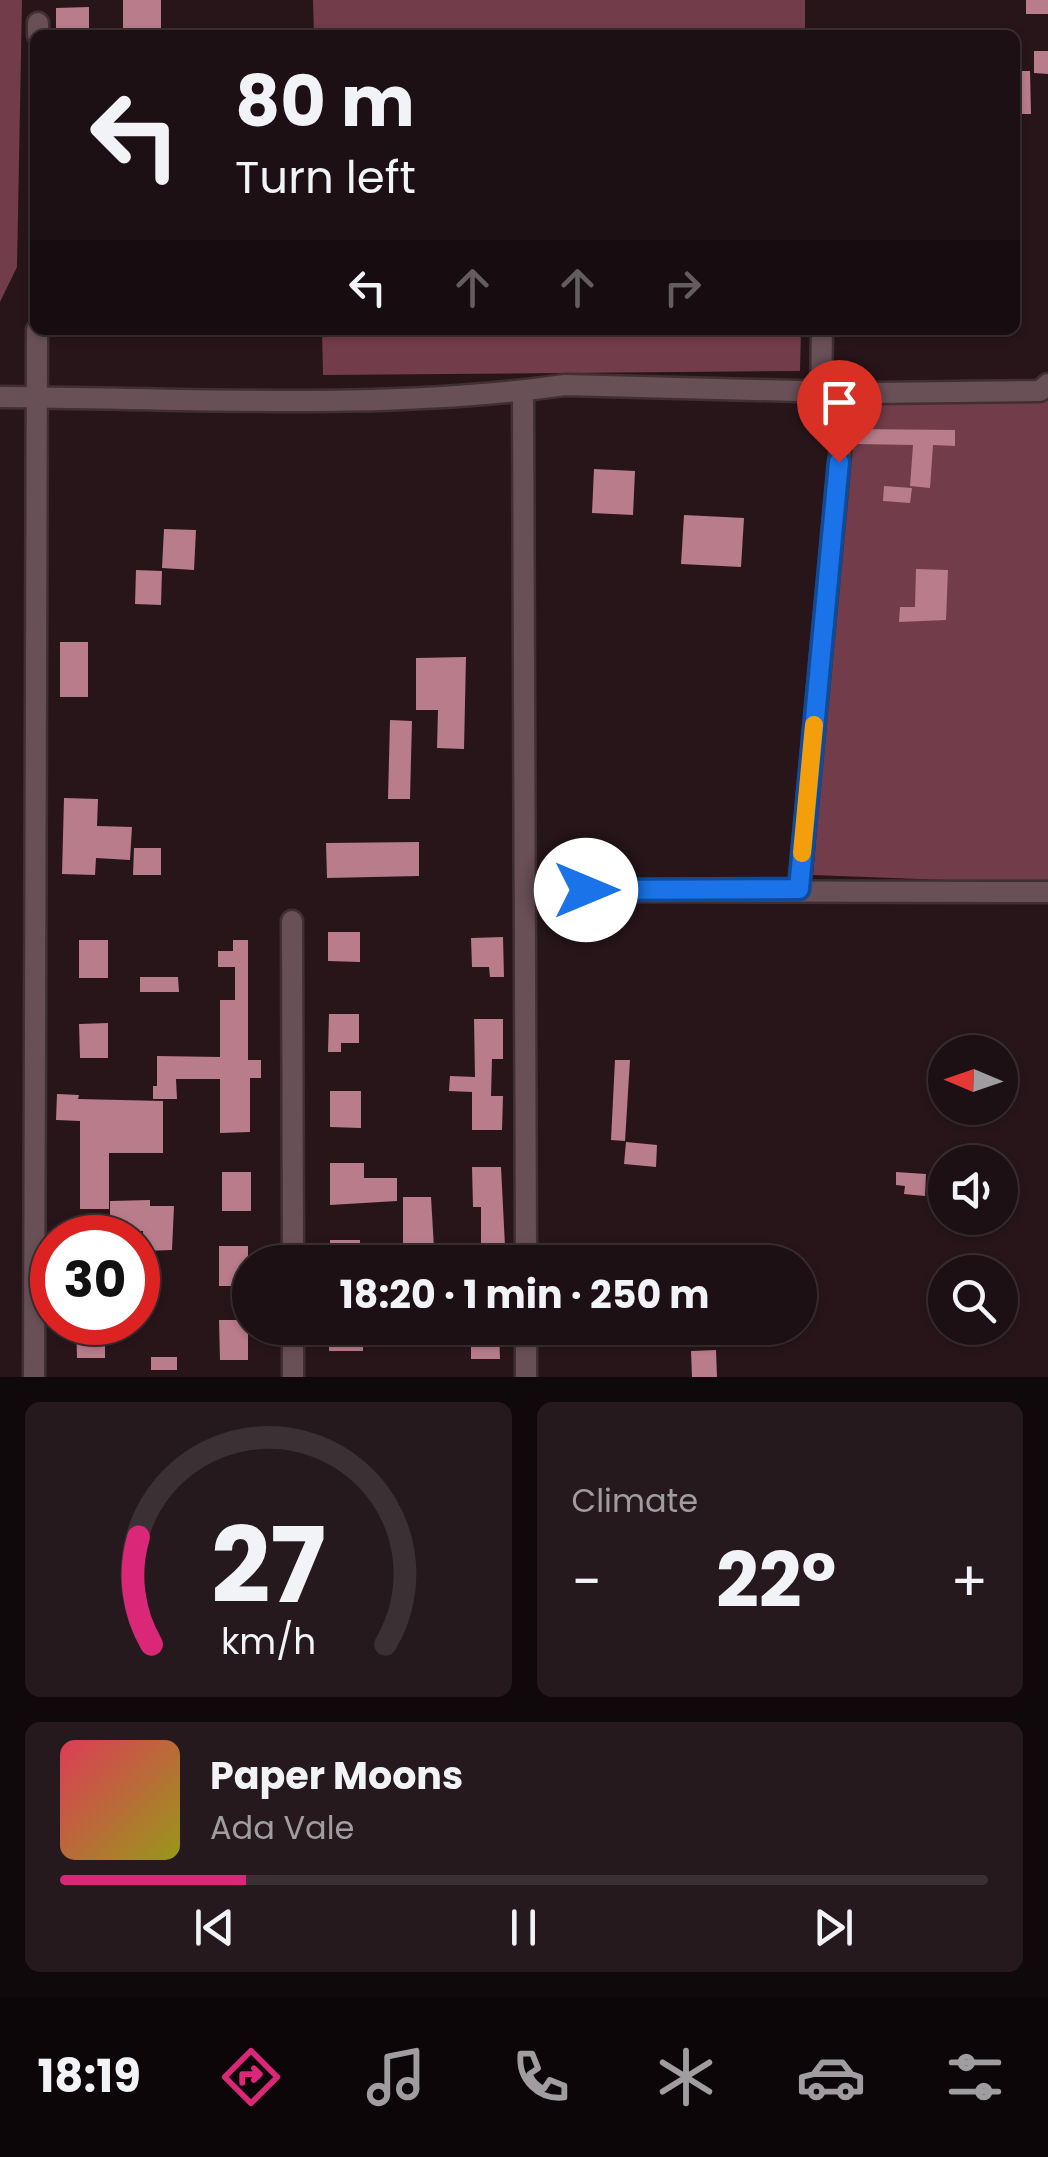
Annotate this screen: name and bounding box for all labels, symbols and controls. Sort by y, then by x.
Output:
text: 80 m [235,52,415,151]
icon: left [70,70,200,200]
text: Turn left [235,146,416,209]
icon: left [340,260,395,315]
icon: ahead [445,260,500,315]
icon: ahead [550,260,605,315]
icon: right [655,260,710,315]
pin [797,360,882,463]
icon: arrive [812,375,867,430]
position arrow [534,838,638,942]
north arrow [928,1035,1018,1125]
map controls [928,1035,1018,1345]
button: sound [928,1145,1018,1235]
speed limit sign: 30 [30,1215,160,1345]
button: search [928,1255,1018,1345]
text: 18:20 · 1 min · 250 m [339,1268,710,1321]
text: Climate [572,1478,698,1523]
text: 27 [211,1493,326,1638]
text: 22° [716,1528,836,1633]
text: − [572,1543,602,1620]
text: + [950,1543,988,1620]
text: km/h [221,1616,316,1667]
text: Paper Moons [210,1749,463,1802]
text: Ada Vale [210,1805,354,1850]
icon: previous [187,1900,242,1955]
icon: pause [496,1900,551,1955]
icon: next [806,1900,861,1955]
icon: directions [216,2042,286,2112]
icon: music [361,2042,431,2112]
icon: phone [506,2042,576,2112]
icon: climate [651,2042,721,2112]
icon: car [796,2042,866,2112]
icon: filters [940,2042,1010,2112]
text: 18:19 [37,2045,141,2108]

